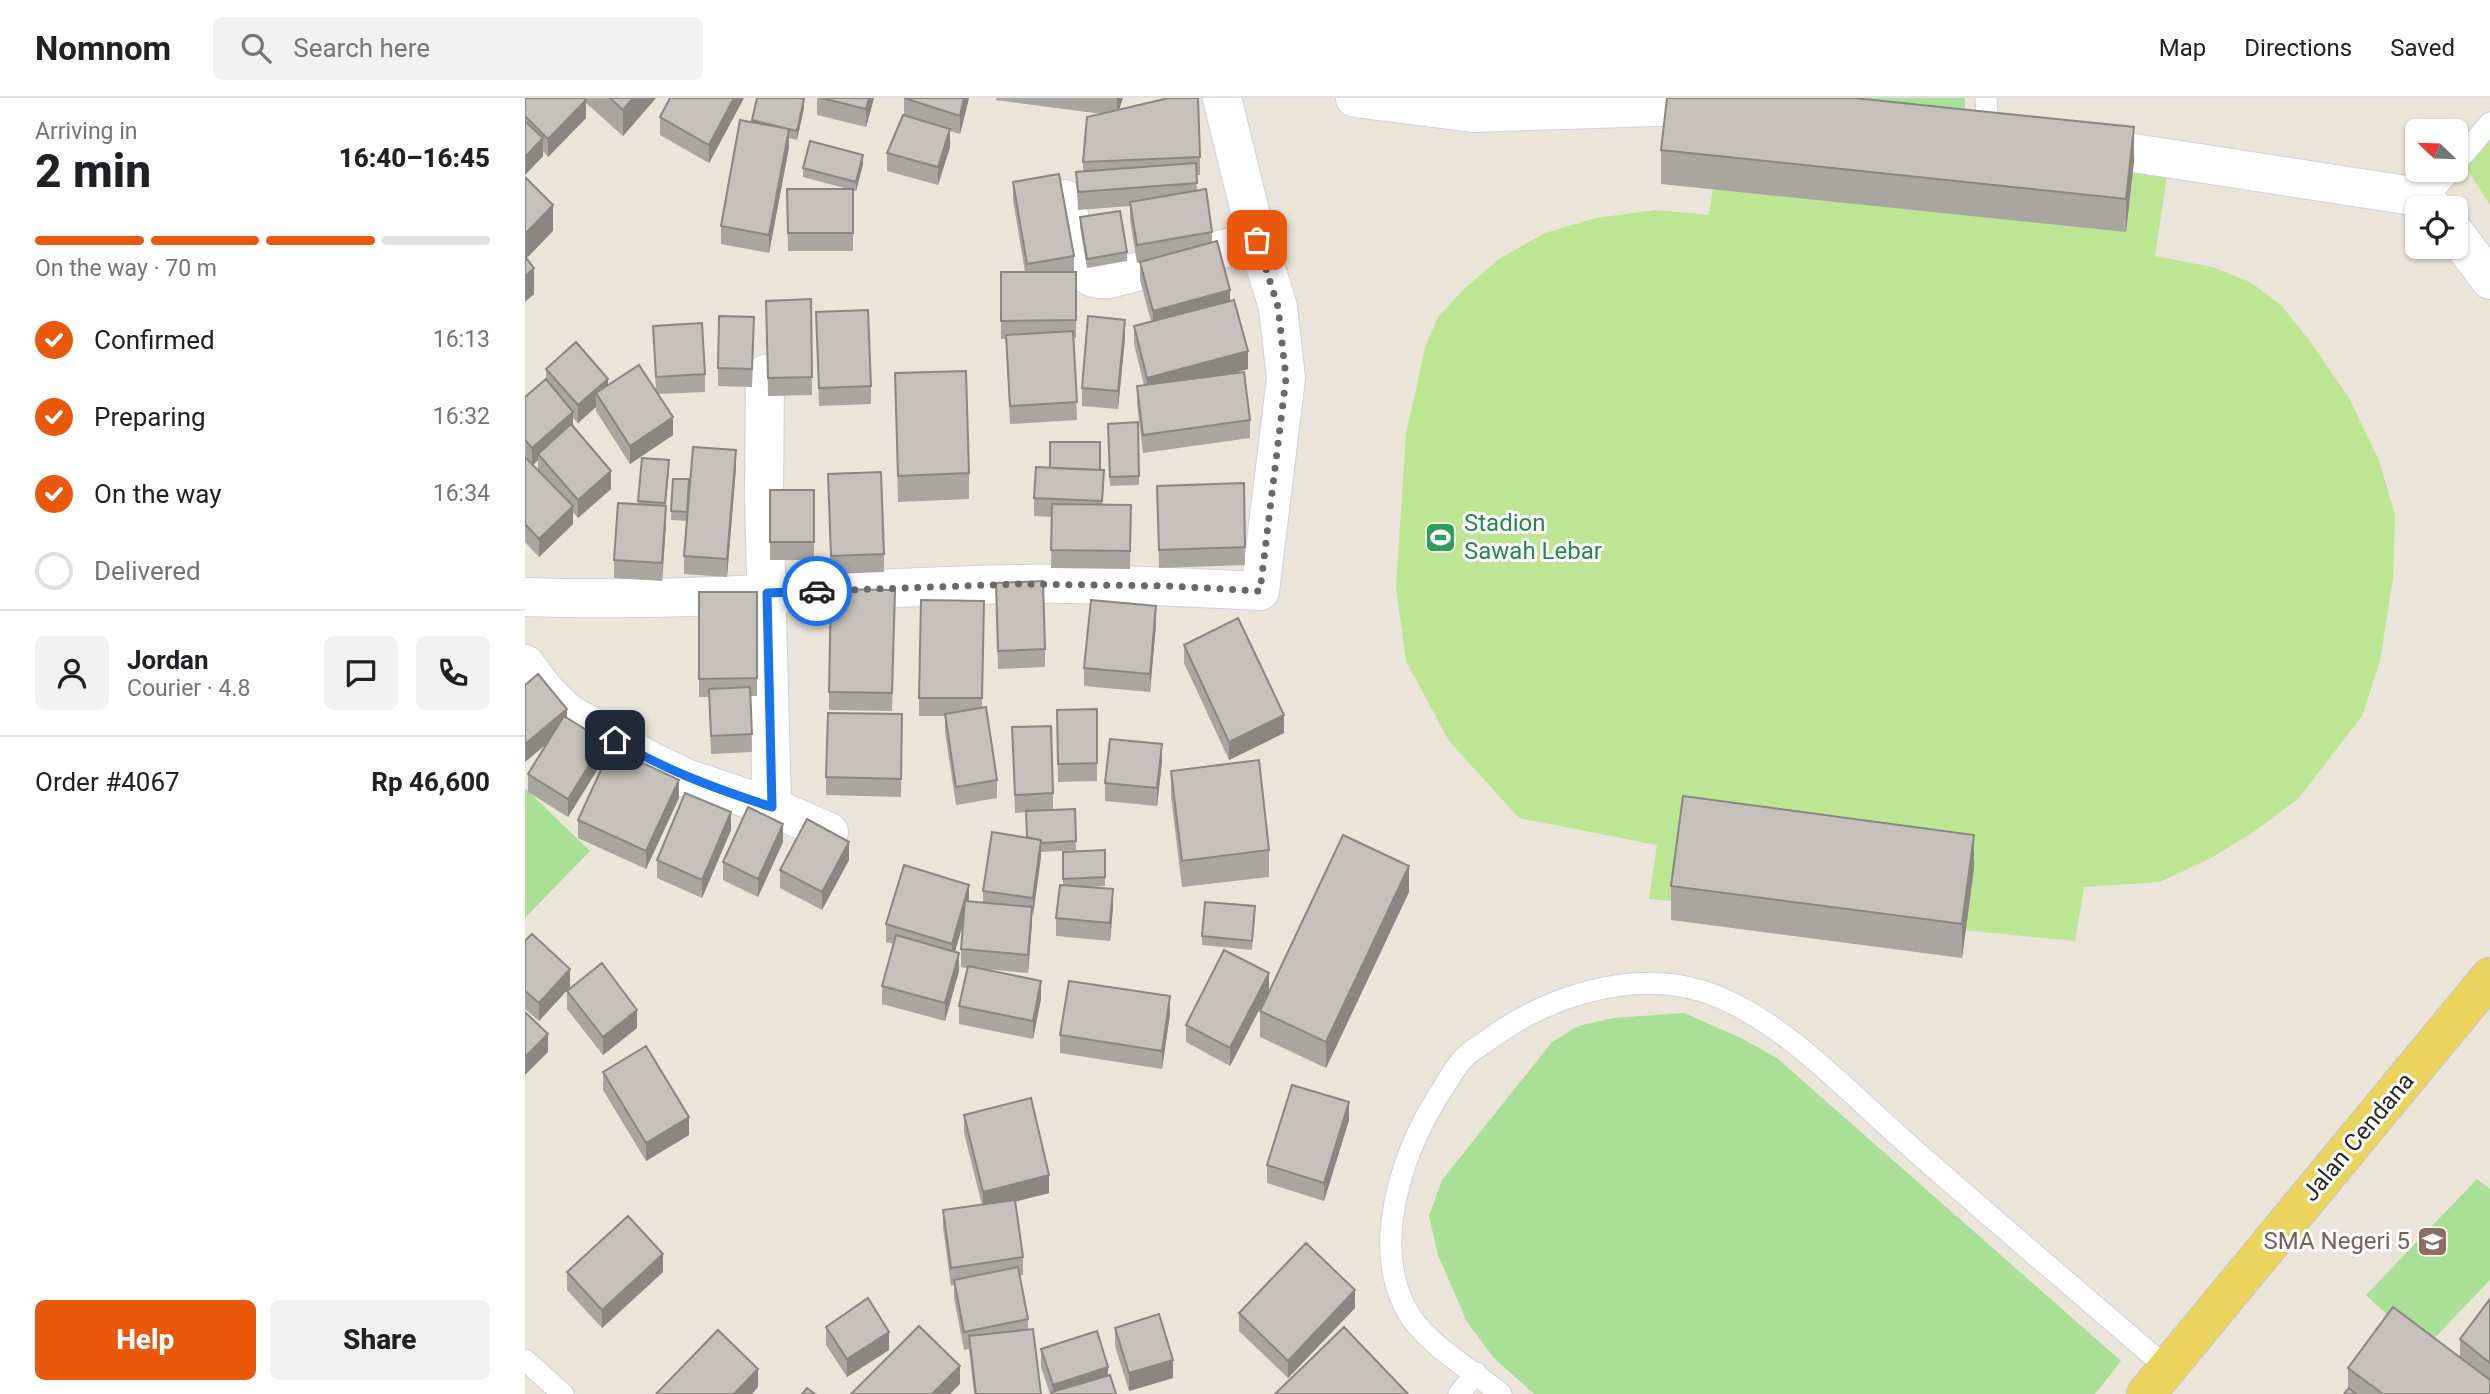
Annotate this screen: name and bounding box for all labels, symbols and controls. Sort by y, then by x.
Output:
search box [213,17,703,80]
text: Nomnom [35,29,171,68]
icon: search [237,29,275,67]
text: Search here [293,33,430,63]
text: Map [2159,34,2206,62]
text: Directions [2244,34,2352,62]
text: Saved [2390,34,2455,62]
text: Arriving in [35,118,138,145]
north arrow [2405,119,2467,182]
map controls [2405,119,2468,259]
text: 16:40–16:45 [339,143,490,173]
text: 2 min [35,144,151,198]
button: locate [2405,196,2468,259]
pin [1227,210,1287,270]
icon: bag [1238,221,1276,259]
text: On the way · 70 m [35,255,217,282]
icon: check [35,321,73,359]
text: Confirmed [94,325,215,355]
text: 16:13 [433,326,490,353]
icon: check [35,398,73,436]
text: Preparing [94,402,206,432]
text: 16:32 [433,403,490,430]
icon: check [35,475,73,513]
text: On the way [94,479,222,509]
text: 16:34 [433,480,490,507]
place label: Stadion Sawah Lebar [1464,509,1602,565]
sports icon: Stadion Sawah Lebar [1424,520,1458,554]
text: Delivered [94,556,201,586]
courier [782,556,852,626]
icon: car [798,572,836,610]
button: person [35,636,109,710]
button: chat [324,636,398,710]
button: phone [416,636,490,710]
text: Jordan [127,645,209,675]
text: Courier · 4.8 [127,675,250,702]
pin [585,710,645,770]
icon: home [596,721,634,759]
text: Order #4067 [35,767,180,797]
text: Rp 46,600 [371,767,490,797]
street label: Jalan Cendana [2296,1067,2420,1207]
school or university icon: SMA Negeri 5 [2416,1224,2450,1258]
place label: SMA Negeri 5 [2264,1227,2410,1255]
button: Help [35,1300,256,1380]
button: Share [270,1300,490,1380]

